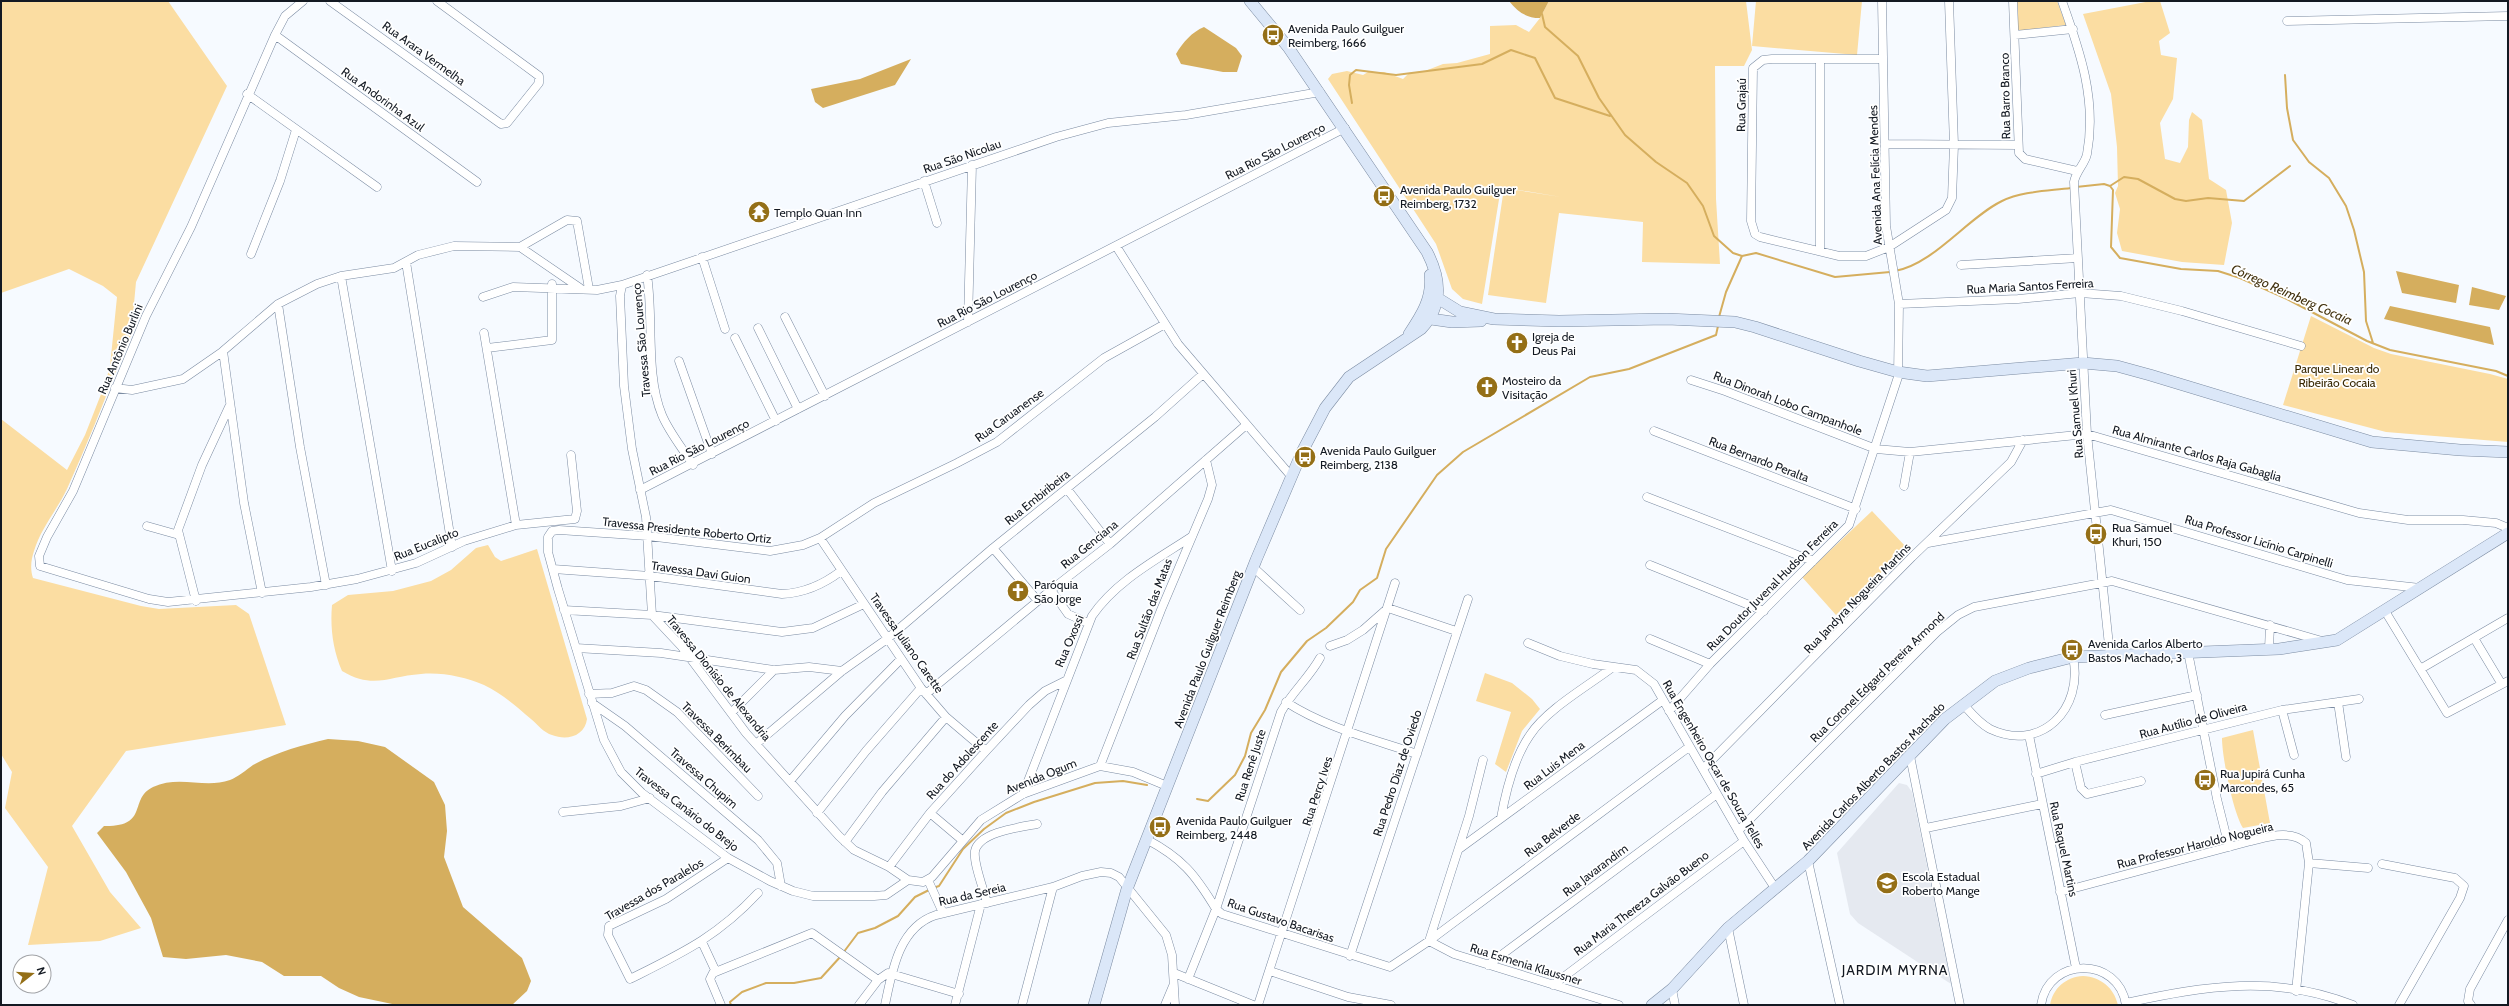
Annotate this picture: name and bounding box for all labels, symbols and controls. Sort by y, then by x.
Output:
street label: Rua Arara Vermelha [379,18,469,88]
place label: Avenida Paulo Guilguer Reimberg, 1666 [1288,21,1404,50]
bus stop icon: Avenida Paulo Guilguer Reimberg, 1666 [1260,22,1286,48]
street label: Rua Barro Branco [1997,52,2013,139]
street label: Rua Andorinha Azul [338,64,428,134]
street label: Rua Grajaú [1733,78,1749,132]
street label: Avenida Ana Felícia Mendes [1865,105,1885,245]
street label: Rua Rio São Lourenço [1223,119,1328,183]
street label: Rua São Nicolau [921,136,1003,176]
place label: Avenida Paulo Guilguer Reimberg, 1732 [1400,182,1516,211]
bus stop icon: Avenida Paulo Guilguer Reimberg, 1732 [1371,183,1397,209]
temple icon: Templo Quan Inn [746,199,772,225]
place label: Templo Quan Inn [774,205,862,220]
water label: Córrego Reimberg Cocaia [2229,260,2355,328]
street label: Rua Rio São Lourenço [935,267,1040,331]
street label: Rua Maria Santos Ferreira [1966,275,2094,297]
street label: Travessa São Lourenço [629,282,653,398]
street label: Rua Antônio Burlini [94,302,146,396]
place label: Igreja de Deus Pai [1532,329,1576,358]
church icon: Igreja de Deus Pai [1504,330,1530,356]
park label: Parque Linear do Ribeirão Cocaia [2295,361,2380,390]
street label: Rua Dinorah Lobo Campanhole [1711,368,1865,438]
street label: Rua Samuel Khuri [2064,369,2086,459]
place label: Mosteiro da Visitação [1502,373,1561,402]
church icon: Mosteiro da Visitação [1474,374,1500,400]
street label: Rua Caruanense [972,385,1046,445]
street label: Rua Rio São Lourenço [647,415,752,479]
street label: Rua Almirante Carlos Raja Gabaglia [2111,422,2284,484]
street label: Rua Bernardo Peralta [1707,433,1811,485]
place label: Avenida Paulo Guilguer Reimberg, 2138 [1320,443,1436,472]
bus stop icon: Avenida Paulo Guilguer Reimberg, 2138 [1292,444,1318,470]
street label: Rua Embiribeira [1001,466,1073,528]
street label: Rua Professor Licínio Carpinelli [2183,511,2335,571]
street label: Travessa Presidente Roberto Ortiz [602,514,773,546]
street label: Rua Genciana [1057,516,1121,572]
street label: Rua Doutor Juvenal Hudson Ferreira [1703,516,1841,654]
place label: Rua Samuel Khuri, 150 [2112,520,2173,549]
bus stop icon: Rua Samuel Khuri, 150 [2083,521,2109,547]
street label: Rua Eucalipto [392,524,461,564]
street label: Rua Jandyra Nogueira Martins [1800,540,1914,656]
street label: Rua Sultão das Matas [1123,556,1175,662]
street label: Travessa Davi Guion [650,558,752,586]
street label: Avenida Paulo Guilguer Reimberg [1170,567,1244,730]
place label: Paróquia São Jorge [1034,577,1081,606]
church icon: Paróquia São Jorge [1005,578,1031,604]
street label: Travessa Juliano Carette [867,590,947,696]
street label: Rua Coronel Edgard Pereira Armond [1807,609,1947,745]
street label: Travessa Dionísio de Alexandria [664,612,774,744]
street label: Rua Oxossi [1051,613,1087,669]
place label: Avenida Carlos Alberto Bastos Machado, 3 [2088,636,2203,665]
bus stop icon: Avenida Carlos Alberto Bastos Machado, 3 [2059,637,2085,663]
street label: Rua Engenheiro Oscar de Souza Telles [1660,677,1768,851]
street label: Rua Autílio de Oliveira [2138,698,2249,742]
street label: Travessa Berimbau [679,699,755,775]
street label: Avenida Carlos Alberto Bastos Machado [1798,699,1948,853]
street label: Rua Pedro Diaz de Oviedo [1369,707,1425,838]
street label: Rua do Adolescente [923,718,1001,802]
street label: Rua Renê Juste [1231,727,1269,803]
street label: Rua Luis Mena [1521,737,1588,793]
street label: Travessa Chupim [667,744,741,812]
street label: Rua Percy Ives [1299,754,1335,828]
street label: Avenida Ogum [1003,755,1079,797]
street label: Travessa Canário do Brejo [632,764,742,855]
place label: Rua Jupirá Cunha Marcondes, 65 [2220,766,2305,795]
bus stop icon: Rua Jupirá Cunha Marcondes, 65 [2192,767,2218,793]
street label: Rua Raquel Martins [2047,800,2081,898]
street label: Rua Belverde [1521,808,1583,860]
place label: Avenida Paulo Guilguer Reimberg, 2448 [1176,813,1292,842]
bus stop icon: Avenida Paulo Guilguer Reimberg, 2448 [1147,814,1173,840]
street label: Rua Professor Haroldo Nogueira [2115,818,2275,872]
street label: Rua Javarandim [1559,841,1631,899]
street label: Rua Maria Thereza Galvão Bueno [1570,847,1712,959]
street label: Travessa dos Paralelos [602,855,706,923]
place label: Escola Estadual Roberto Mange [1902,869,1980,898]
school or university icon: Escola Estadual Roberto Mange [1874,870,1900,896]
street label: Rua da Sereia [937,879,1007,909]
street label: Rua Gustavo Bacarisas [1226,895,1336,945]
street label: Rua Esmenia Klaussner [1468,940,1584,988]
north arrow [12,954,52,994]
district label: JARDIM MYRNA [1841,961,1948,979]
text: N [34,965,49,977]

